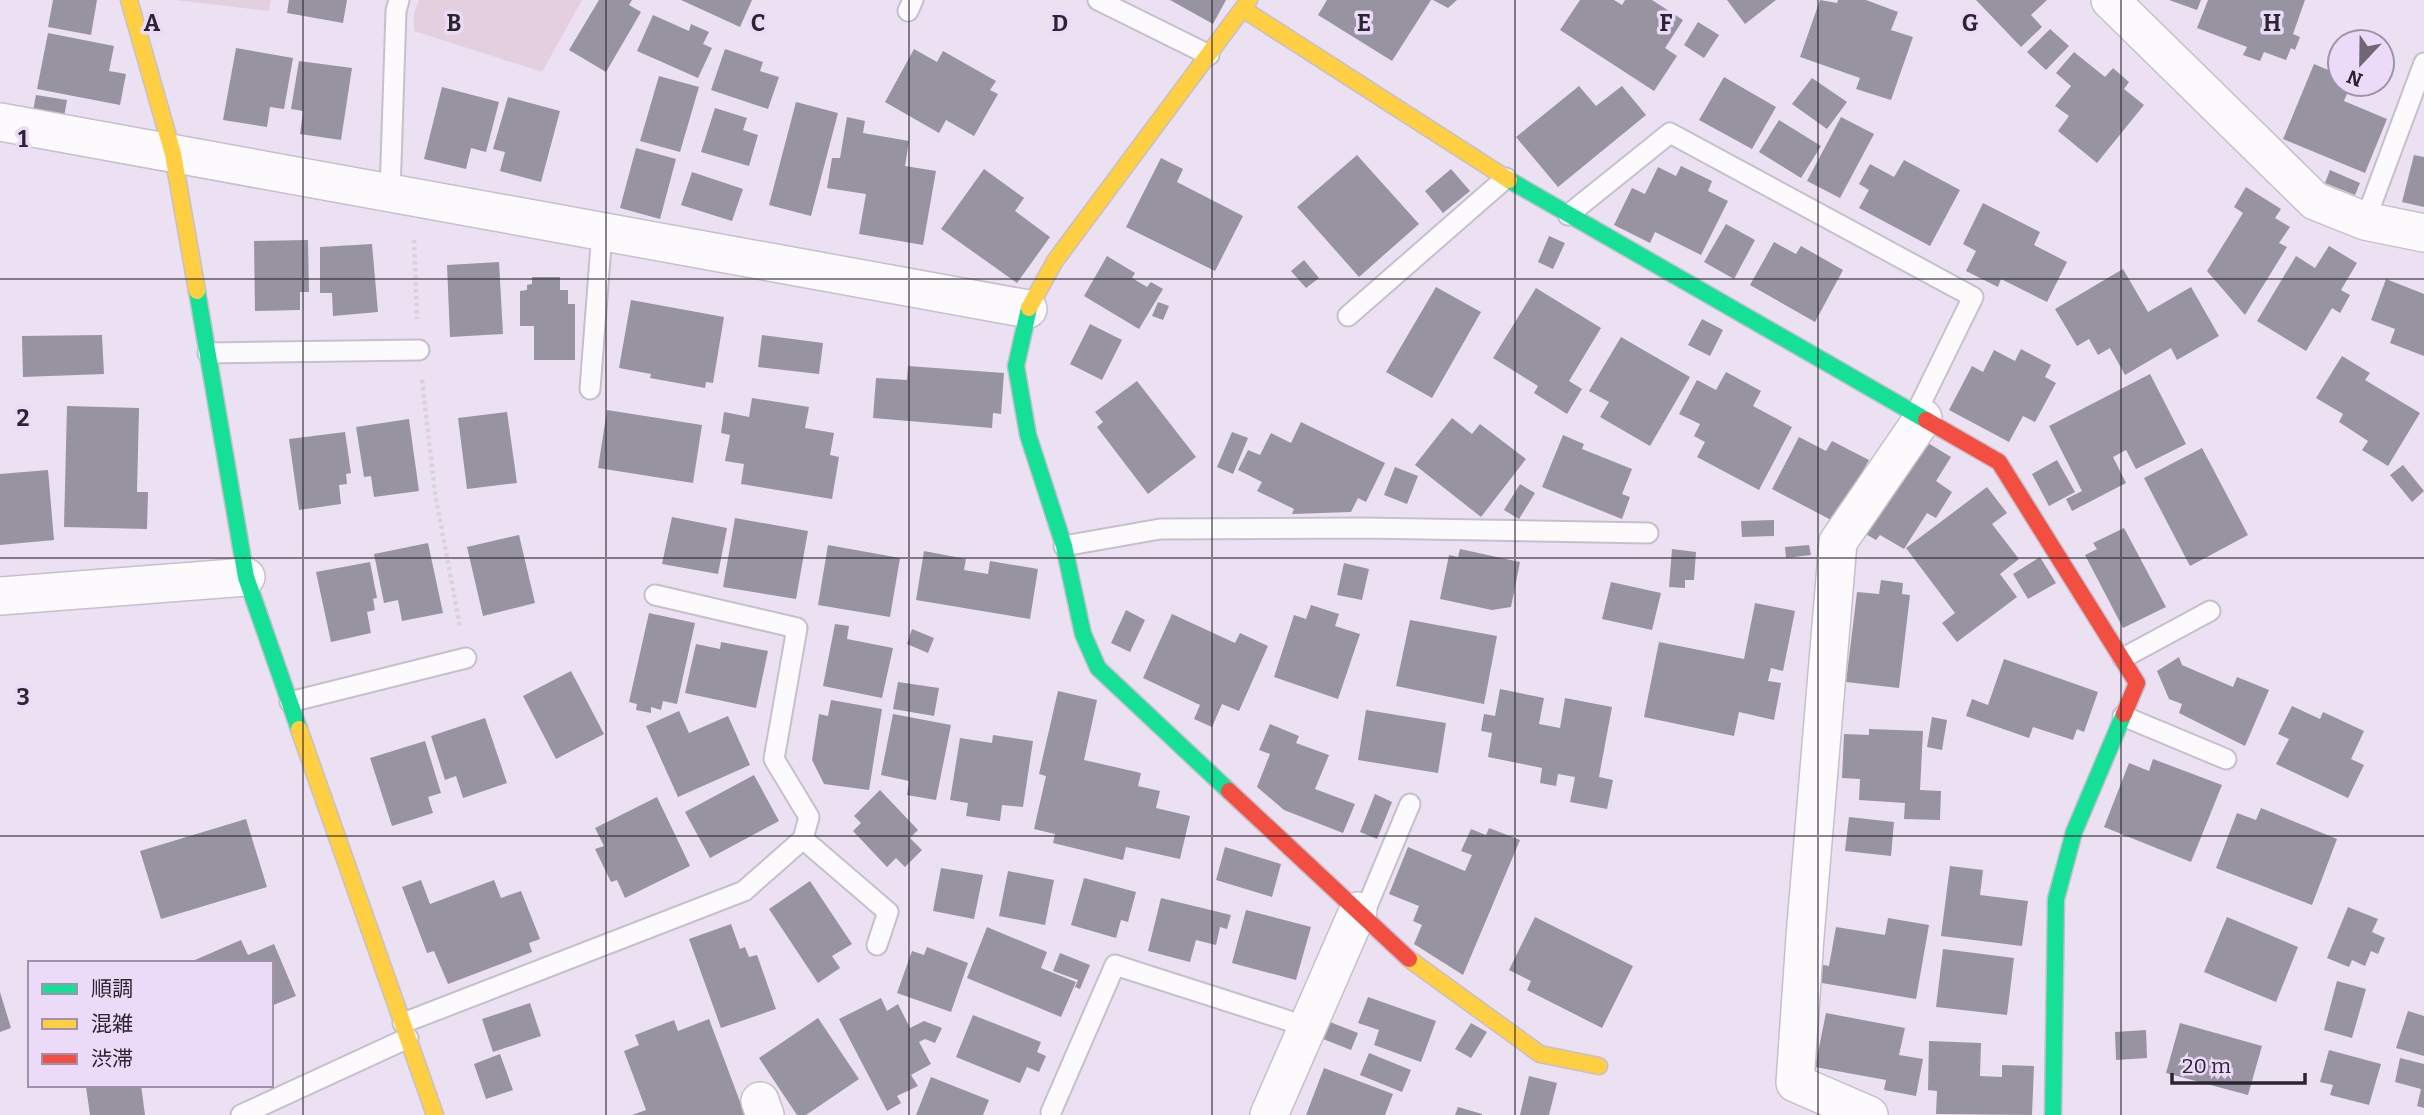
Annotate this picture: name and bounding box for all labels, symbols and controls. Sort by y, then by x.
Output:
text: A [144,9,161,37]
text: B [447,9,461,37]
text: C [751,9,765,37]
text: D [1052,9,1068,37]
text: E [1357,9,1371,37]
text: F [1660,9,1673,37]
text: G [1962,9,1979,37]
text: H [2263,9,2281,37]
north arrow [2326,28,2396,98]
text: N [2343,65,2366,92]
text: 1 [18,125,28,153]
text: 2 [17,404,30,432]
text: 3 [16,683,30,711]
legend [28,961,273,1087]
text: 順調 [91,976,133,1002]
text: 混雑 [91,1011,133,1037]
scale bar [2172,1042,2305,1086]
text: 渋滞 [91,1046,133,1072]
text: 20 m [2182,1053,2231,1079]

